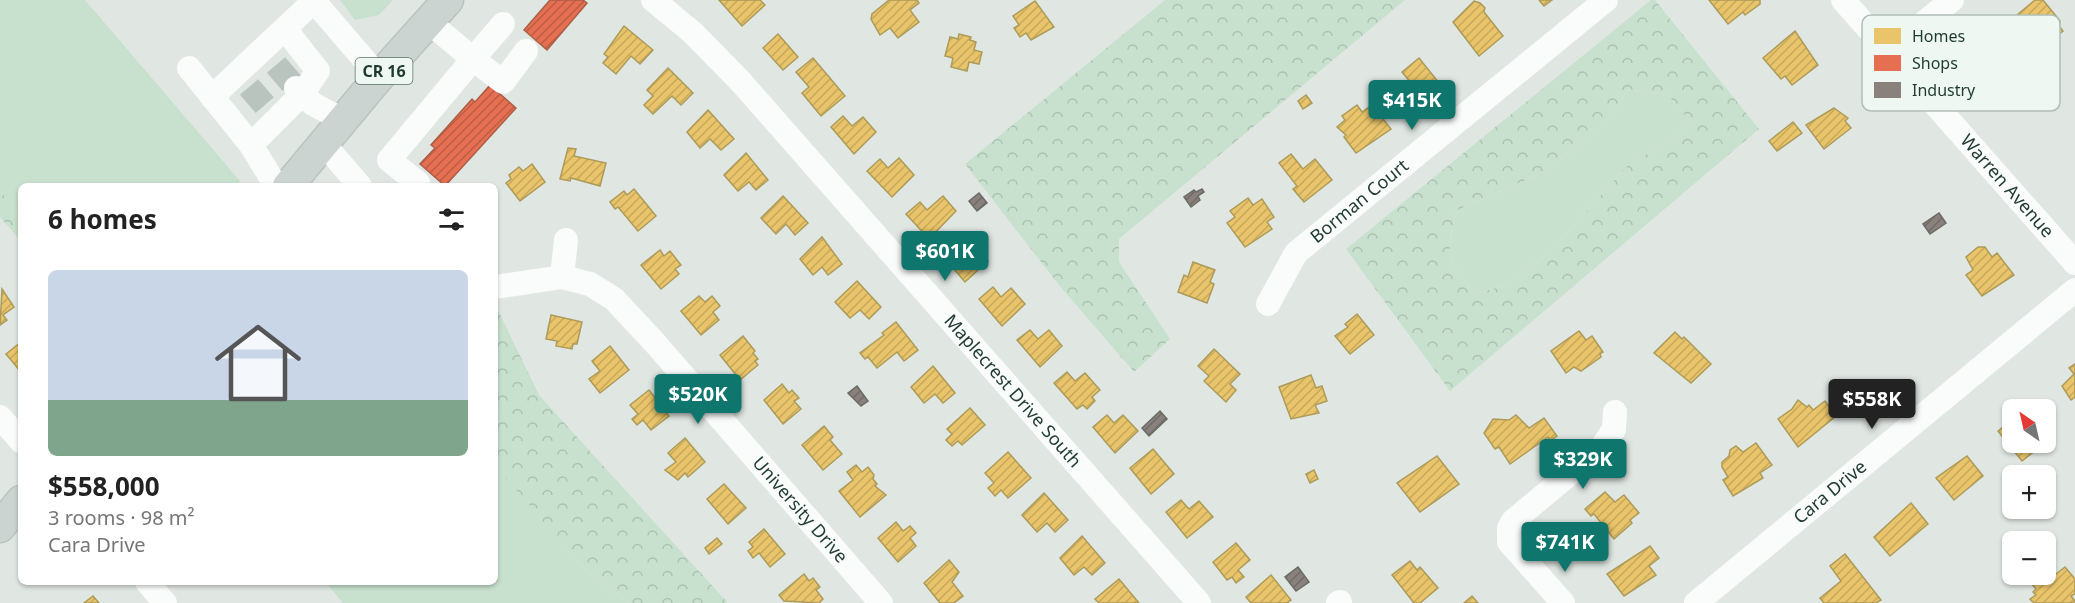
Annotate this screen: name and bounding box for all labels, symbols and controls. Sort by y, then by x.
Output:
legend [1862,15,2060,111]
text: Homes [1912,25,1965,47]
text: Shops [1912,52,1958,74]
road number: CR 16 [356,58,412,84]
text: Industry [1912,79,1976,101]
pin: $415K [1370,80,1454,131]
text: $415K [1382,86,1442,113]
street label: Warren Avenue [1956,129,2060,242]
street label: Borman Court [1305,153,1413,248]
text: 6 homes [48,201,157,237]
icon: filters [435,203,468,236]
pin: $601K [903,231,987,282]
text: $601K [915,237,975,264]
icon: home [204,309,312,417]
street label: Maplecrest Drive South [939,309,1087,472]
pin: $520K [656,374,740,425]
pin: $558K [1830,379,1914,430]
text: $520K [668,380,728,407]
text: $558K [1842,385,1902,412]
north arrow [2002,399,2056,453]
map controls [2002,399,2056,585]
pin: $329K [1541,439,1625,490]
text: $329K [1553,445,1613,472]
street label: University Drive [748,451,854,568]
street label: Cara Drive [1788,454,1871,529]
button: + [2002,465,2056,519]
text: $558,000 [48,468,160,504]
text: 3 rooms · 98 m² [48,504,195,531]
pin: $741K [1523,522,1607,573]
text: $741K [1535,528,1595,555]
text: Cara Drive [48,531,146,558]
button: − [2002,531,2056,585]

